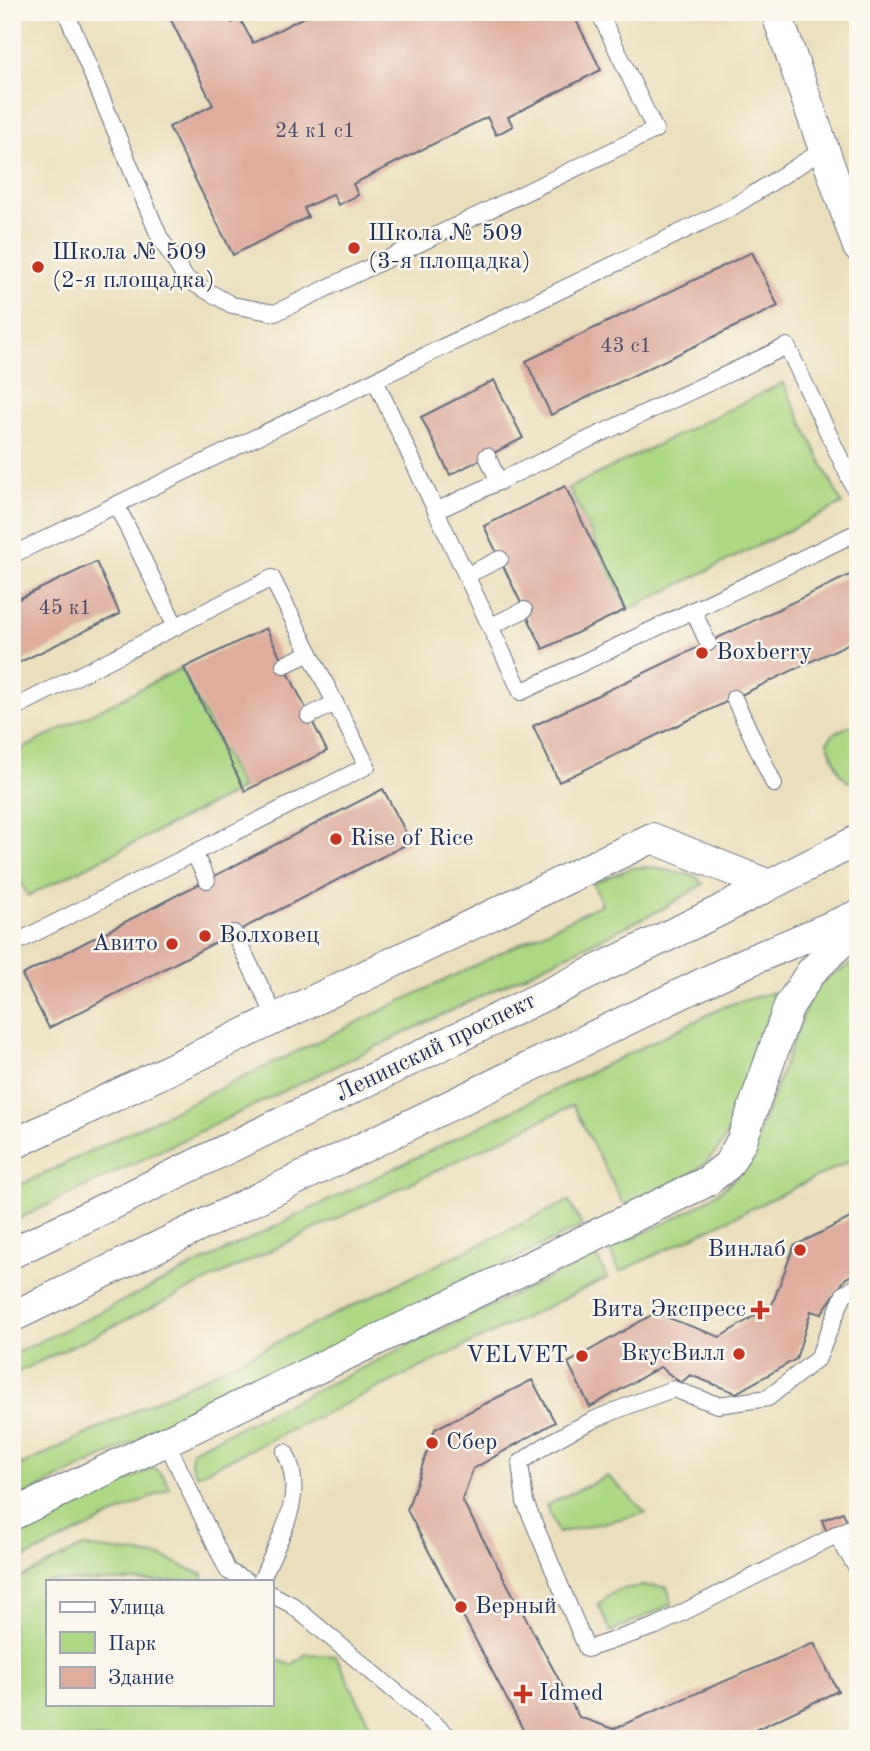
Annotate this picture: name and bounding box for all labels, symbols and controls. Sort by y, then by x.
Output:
house number: 24 к1 с1 [275,121,355,142]
place label: Школа № 509 (3-я площадка) [368,222,531,274]
marker: Школа № 509 (3-я площадка) [346,240,362,256]
place label: Школа № 509 (2-я площадка) [52,241,215,293]
marker: Школа № 509 (2-я площадка) [30,259,46,275]
house number: 43 с1 [600,336,652,357]
house number: 45 к1 [39,598,91,619]
place label: Boxberry [716,641,812,665]
marker: Boxberry [694,645,710,661]
place label: Rise of Rice [350,827,474,851]
marker: Rise of Rice [328,831,344,847]
place label: Волховец [219,924,319,948]
marker: Волховец [197,928,213,944]
place label: Авито [92,932,158,956]
marker: Авито [164,936,180,952]
street label: Ленинский проспект [332,989,540,1107]
place label: Винлаб [708,1238,786,1262]
marker: Винлаб [792,1242,808,1258]
place label: Вита Экспресс [591,1298,746,1322]
marker: Вита Экспресс [752,1302,768,1318]
place label: ВкусВилл [621,1342,725,1366]
place label: VELVET [466,1344,568,1368]
marker: ВкусВилл [731,1346,747,1362]
marker: VELVET [574,1348,590,1364]
place label: Сбер [446,1431,497,1455]
marker: Сбер [424,1435,440,1451]
legend [46,1580,273,1706]
place label: Верный [475,1595,557,1619]
text: Улица [108,1598,165,1619]
marker: Верный [453,1599,469,1615]
text: Парк [108,1634,157,1655]
text: Здание [108,1668,174,1689]
place label: Idmed [539,1682,604,1706]
marker: Idmed [513,1684,533,1704]

